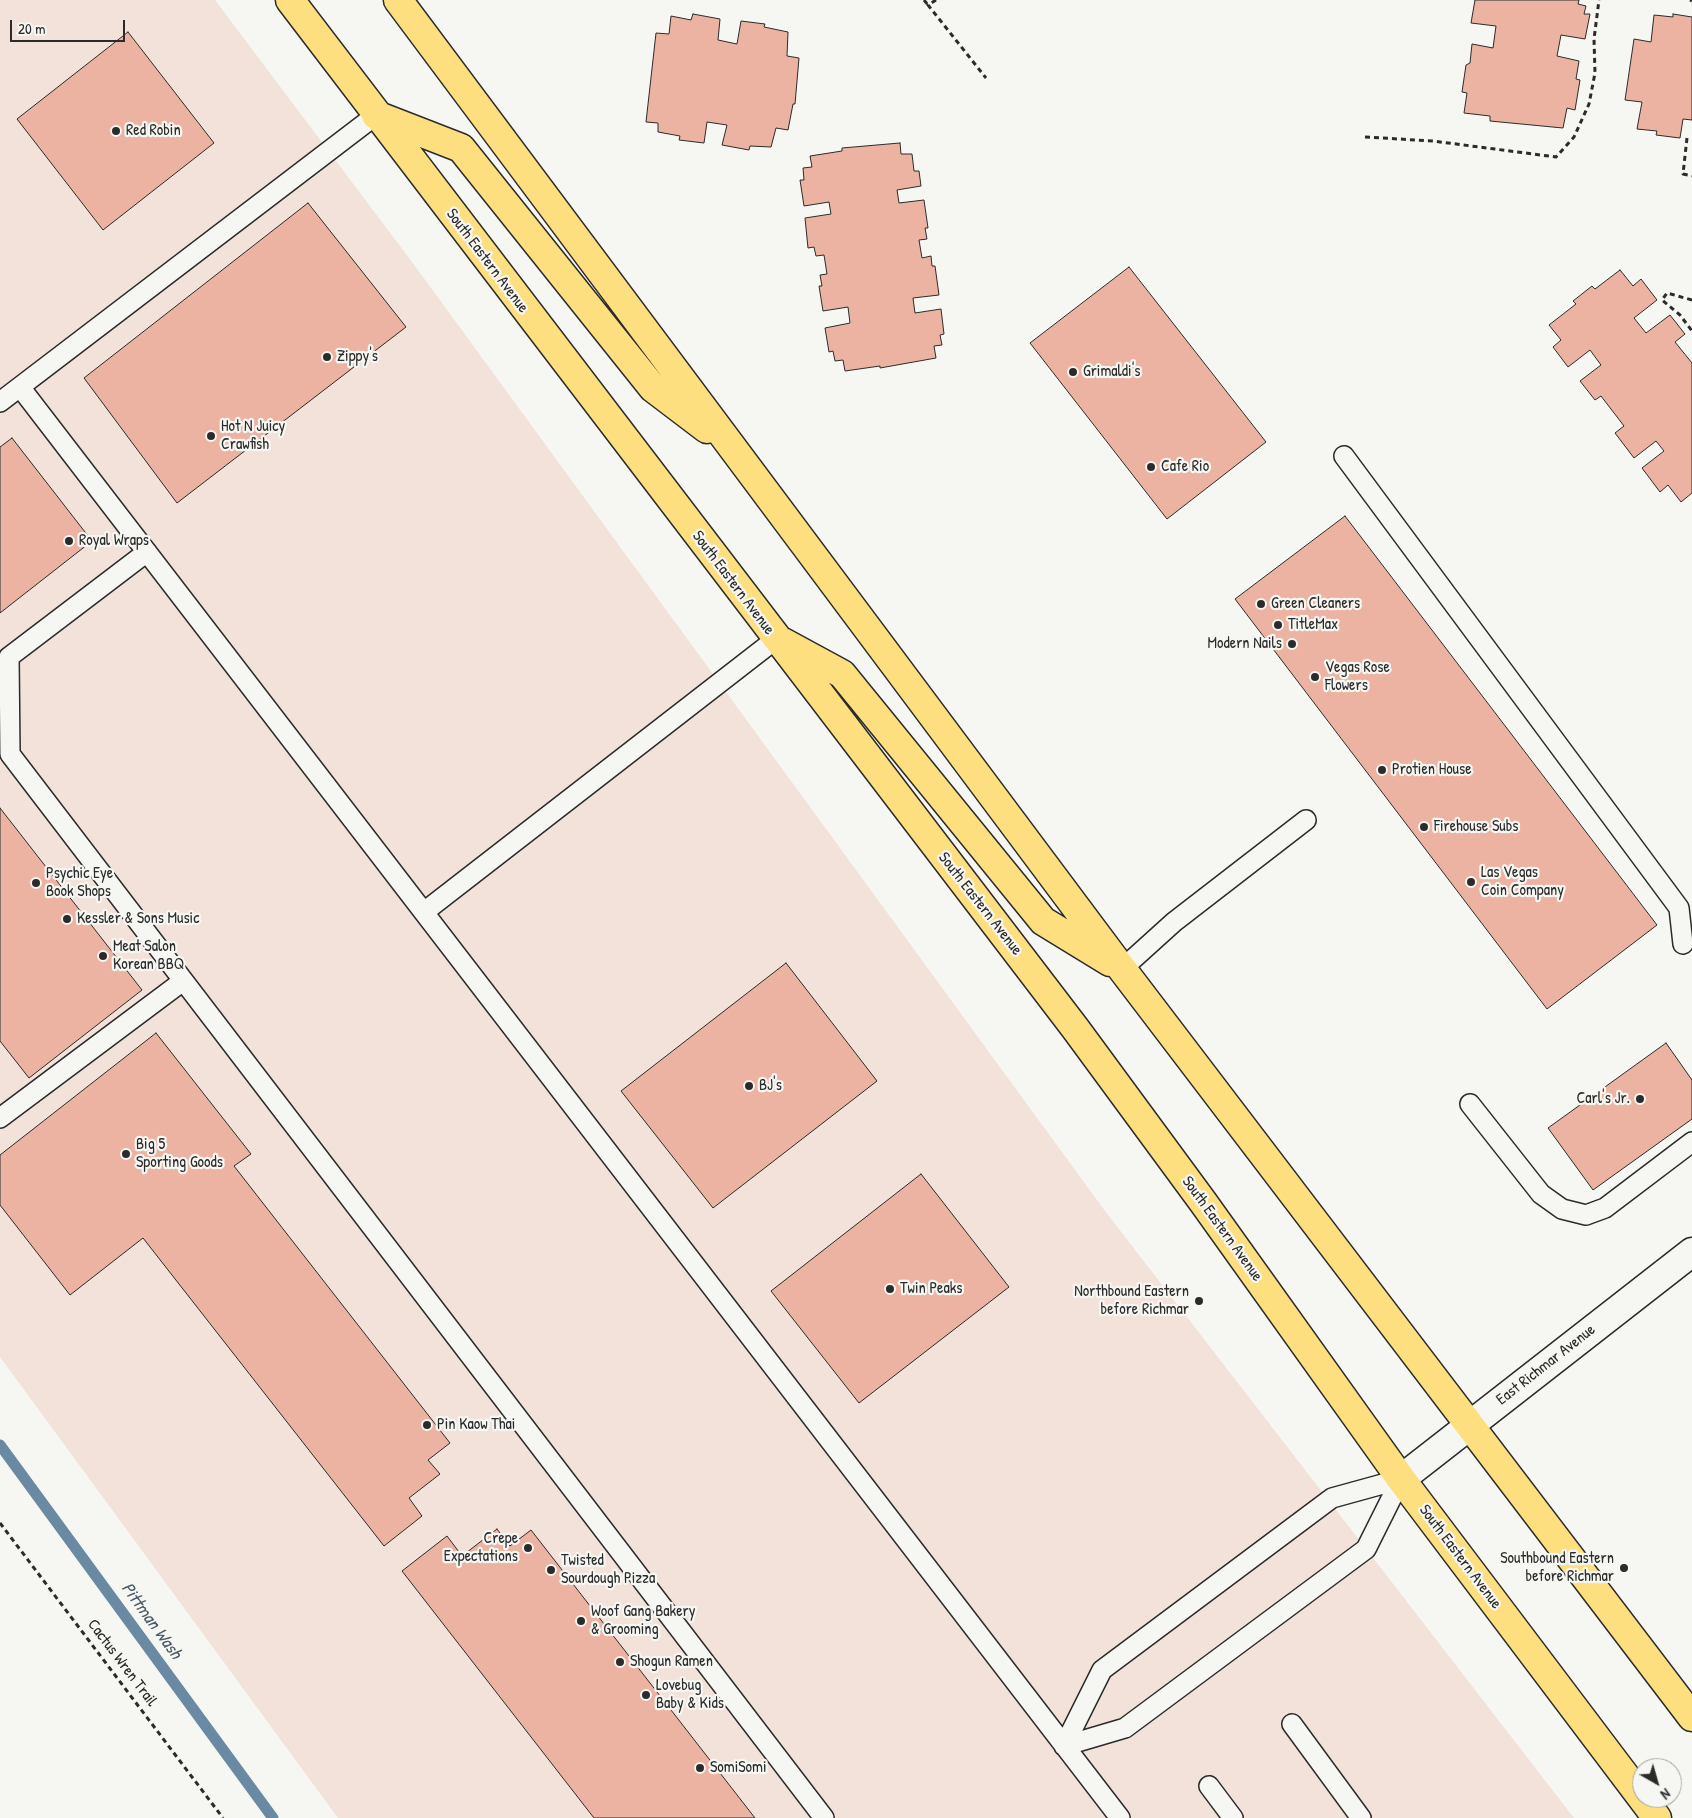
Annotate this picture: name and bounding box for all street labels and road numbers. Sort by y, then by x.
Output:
street label: South Eastern Avenue [442,205,532,317]
street label: South Eastern Avenue [688,527,778,639]
street label: South Eastern Avenue [934,849,1026,959]
street label: South Eastern Avenue [1177,1173,1267,1285]
street label: East Richmar Avenue [1493,1320,1599,1410]
street label: South Eastern Avenue [1415,1501,1505,1613]
street label: Cactus Wren Trail [83,1616,161,1710]

